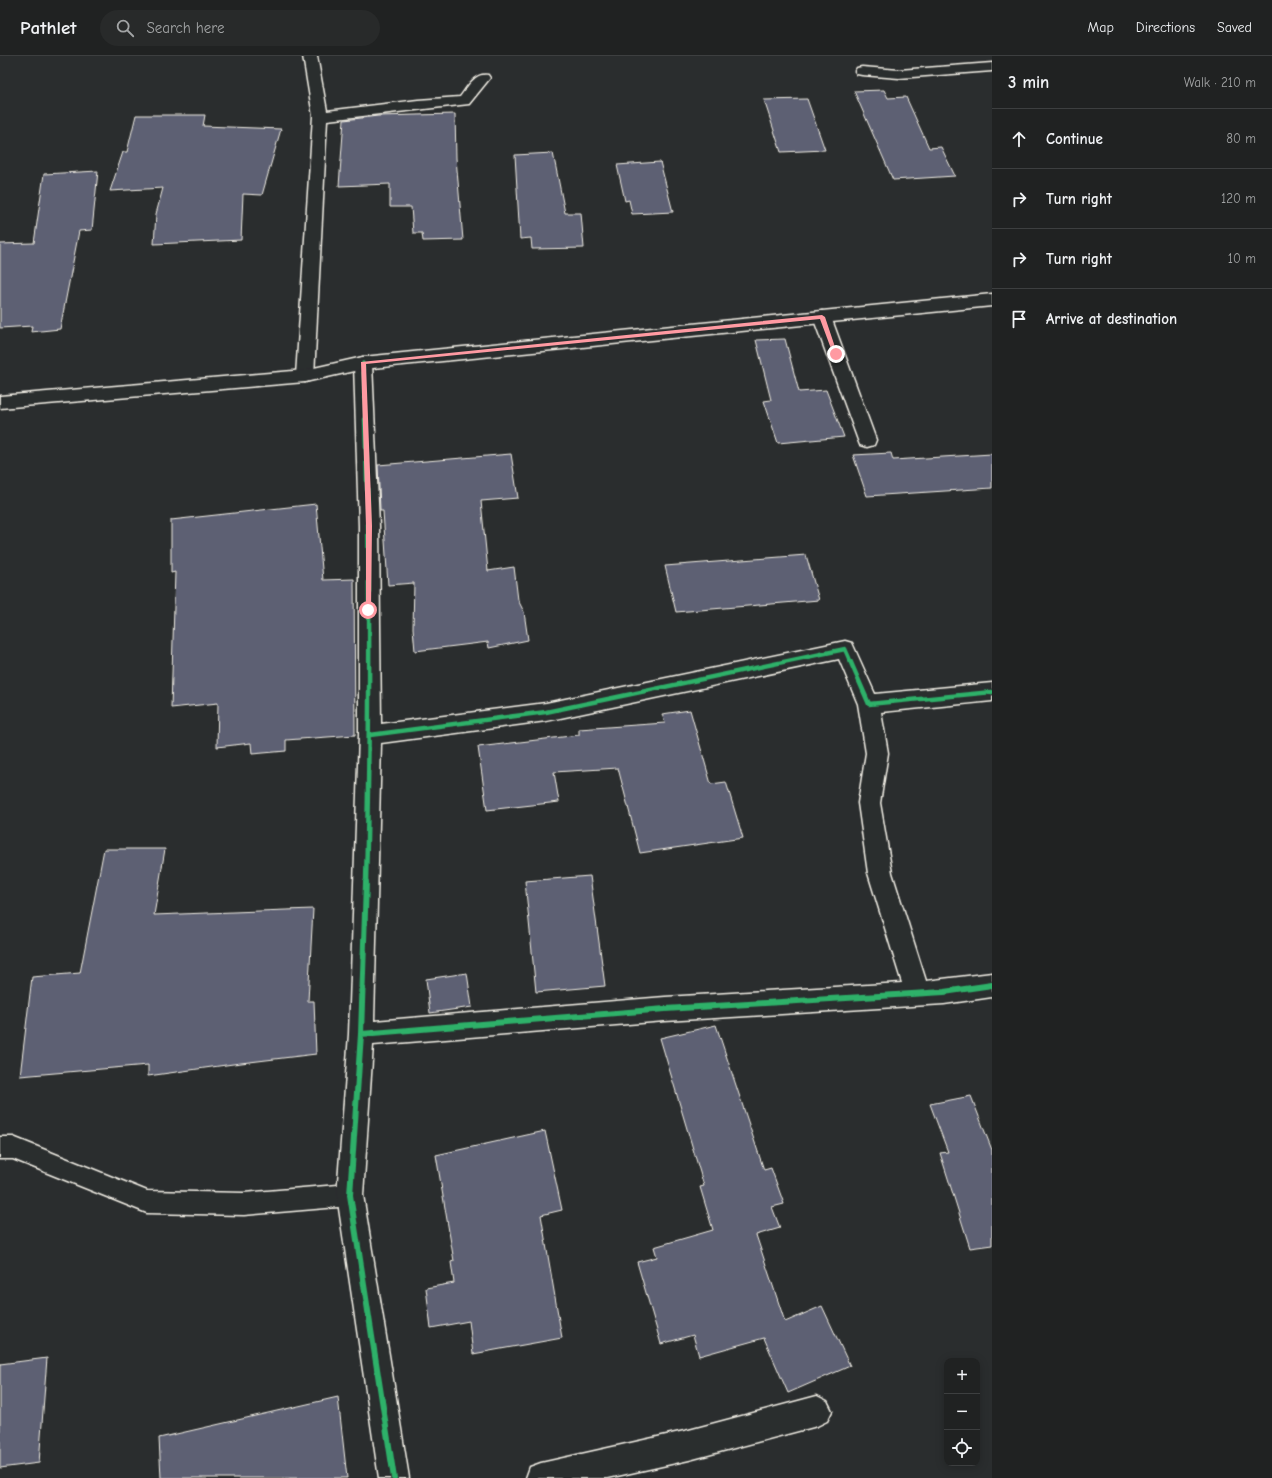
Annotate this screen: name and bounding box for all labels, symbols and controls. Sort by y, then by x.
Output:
search box [100,10,380,46]
text: Pathlet [20,17,76,39]
icon: search [114,17,136,39]
text: Search here [146,19,225,37]
text: Map [1087,19,1114,36]
text: Directions [1136,19,1195,36]
text: Saved [1217,19,1252,36]
text: 3 min [1008,73,1049,92]
text: Walk · 210 m [1184,75,1256,90]
icon: ahead [1008,128,1030,150]
text: Continue [1046,130,1103,148]
text: 80 m [1226,131,1256,146]
icon: right [1008,188,1030,210]
text: Turn right [1046,190,1112,208]
text: 120 m [1221,191,1256,206]
icon: right [1008,248,1030,270]
text: Turn right [1046,250,1112,268]
text: 10 m [1228,251,1256,266]
icon: arrive [1008,308,1030,330]
text: Arrive at destination [1046,310,1177,328]
route end [827,345,845,363]
route start [359,601,377,619]
map controls [944,1358,980,1466]
button: + [944,1358,980,1394]
button: − [944,1394,980,1430]
button: locate [944,1430,980,1466]

